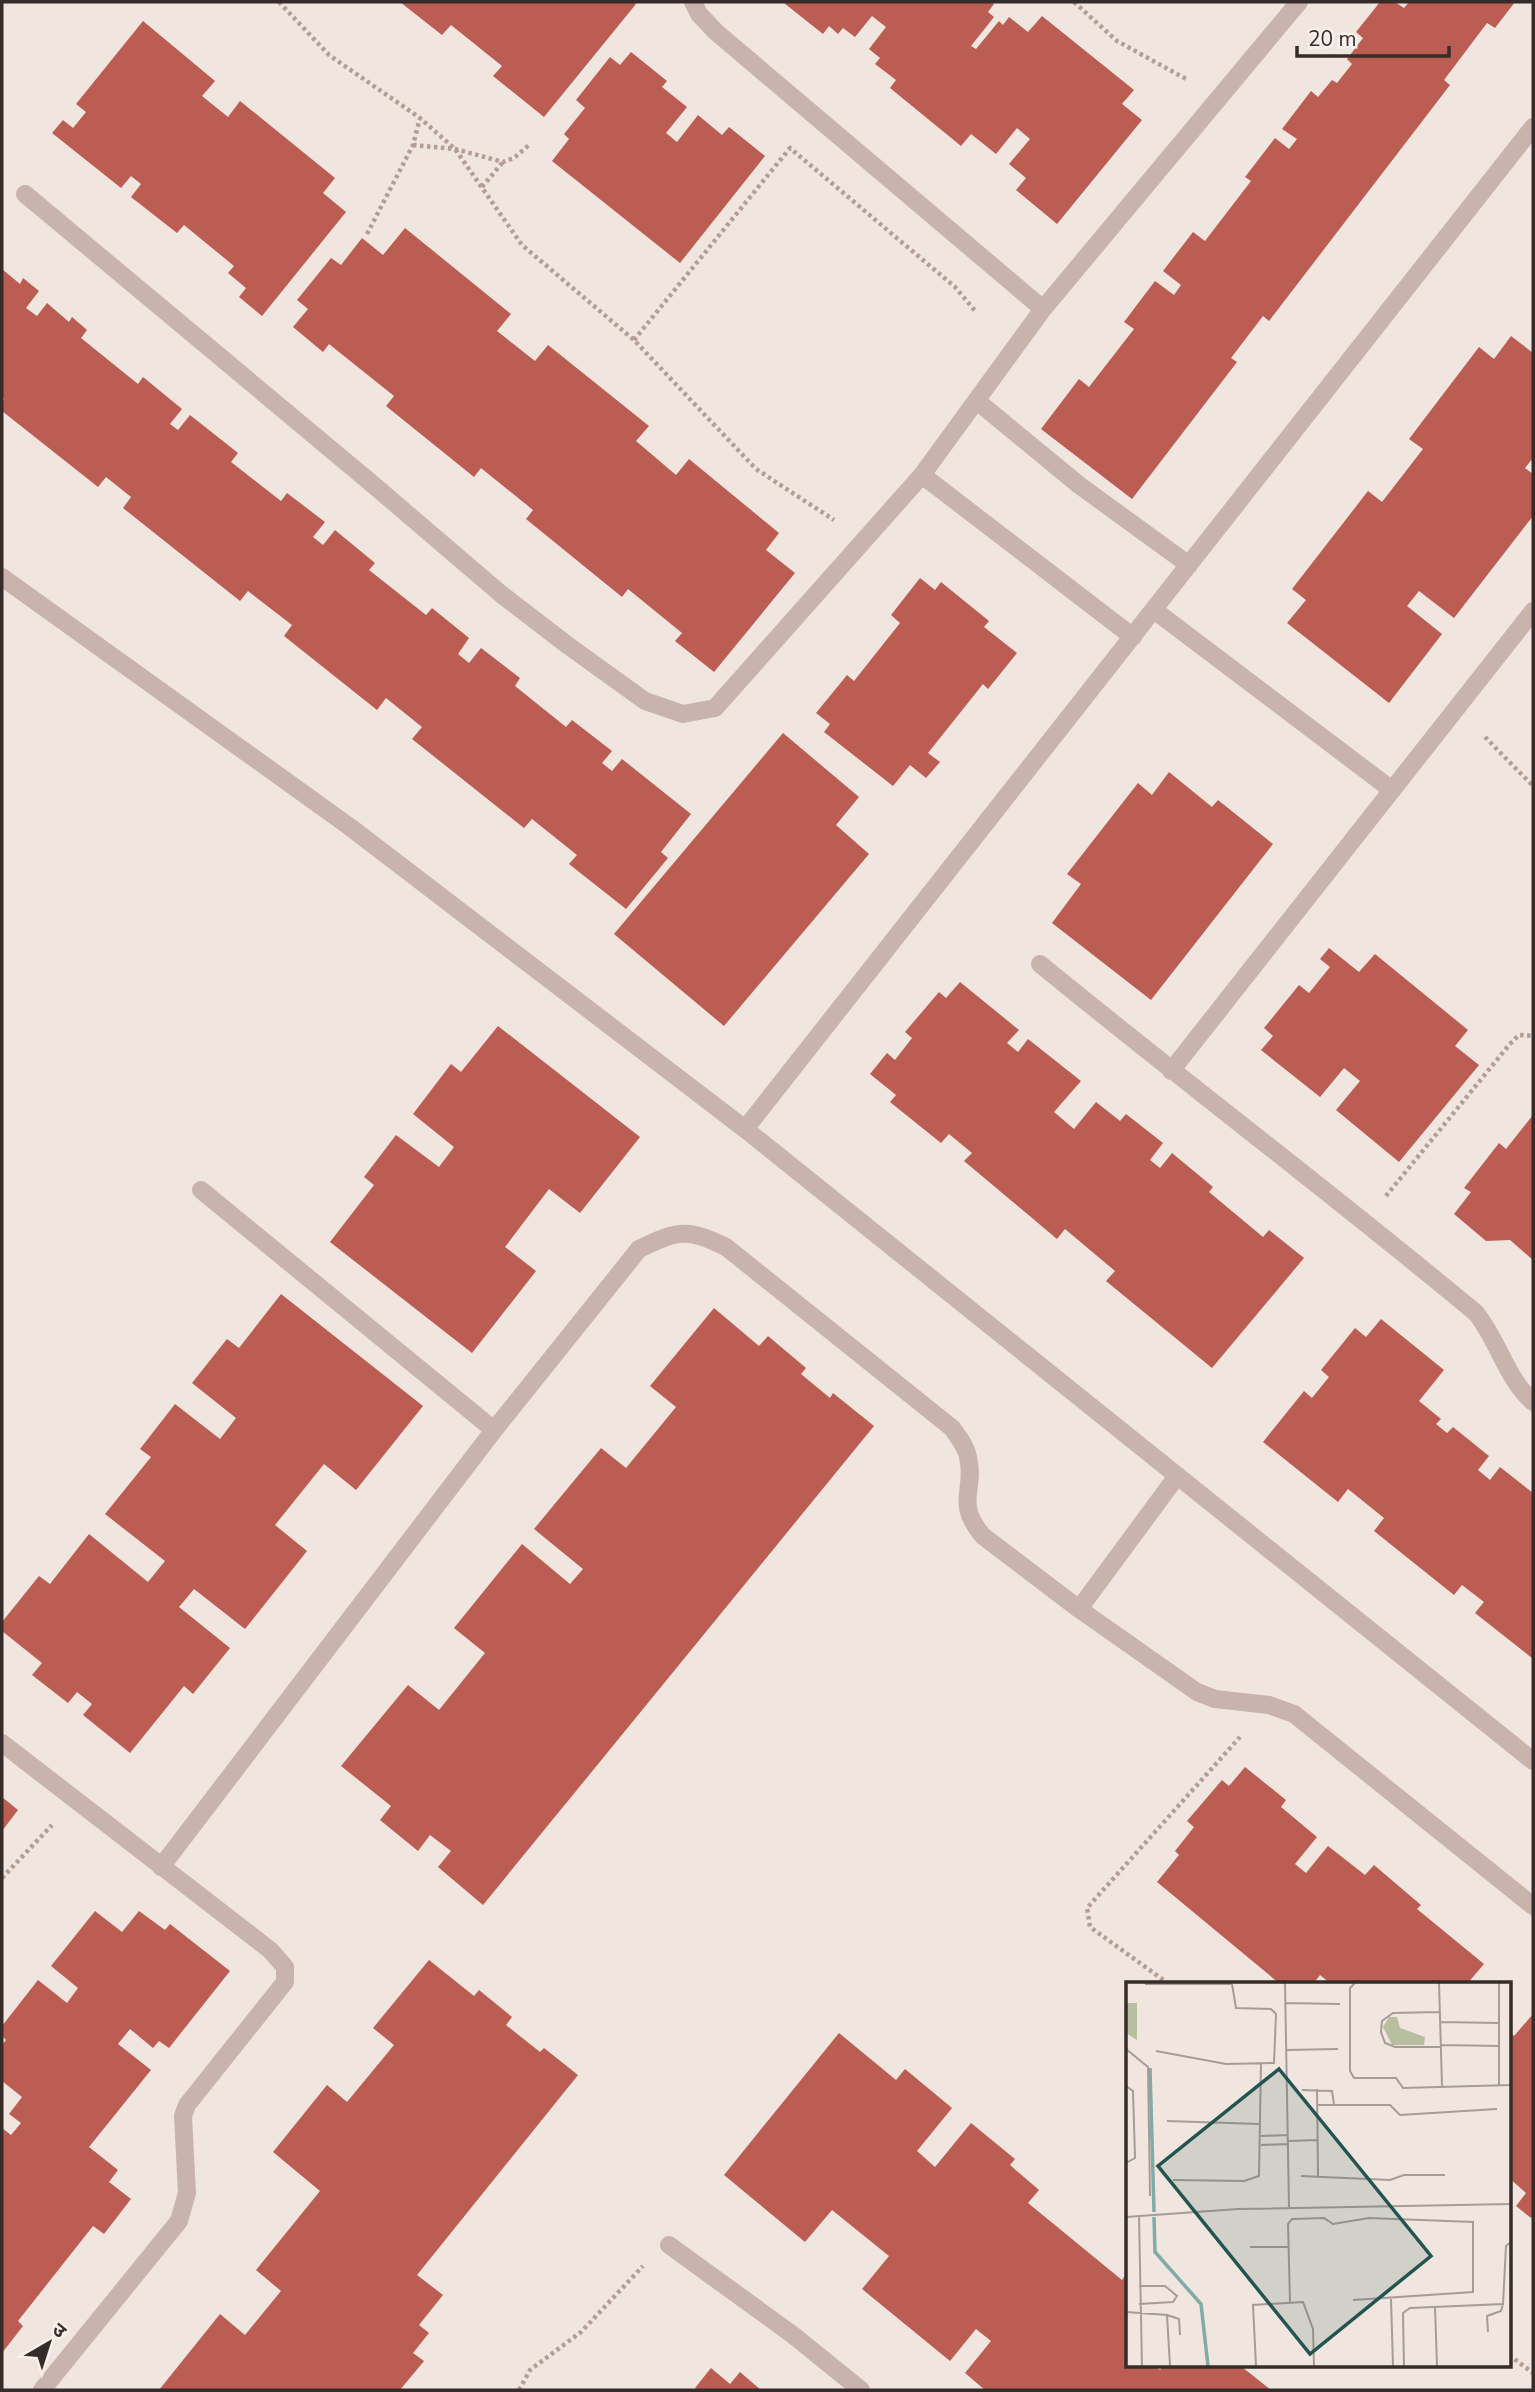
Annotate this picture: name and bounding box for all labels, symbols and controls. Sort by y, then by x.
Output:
scale bar [1297,14,1449,58]
text: 20 m [1308,25,1357,53]
inset map [1126,1982,1510,2368]
north arrow [14,2308,84,2378]
text: उ [47,2317,72,2345]

